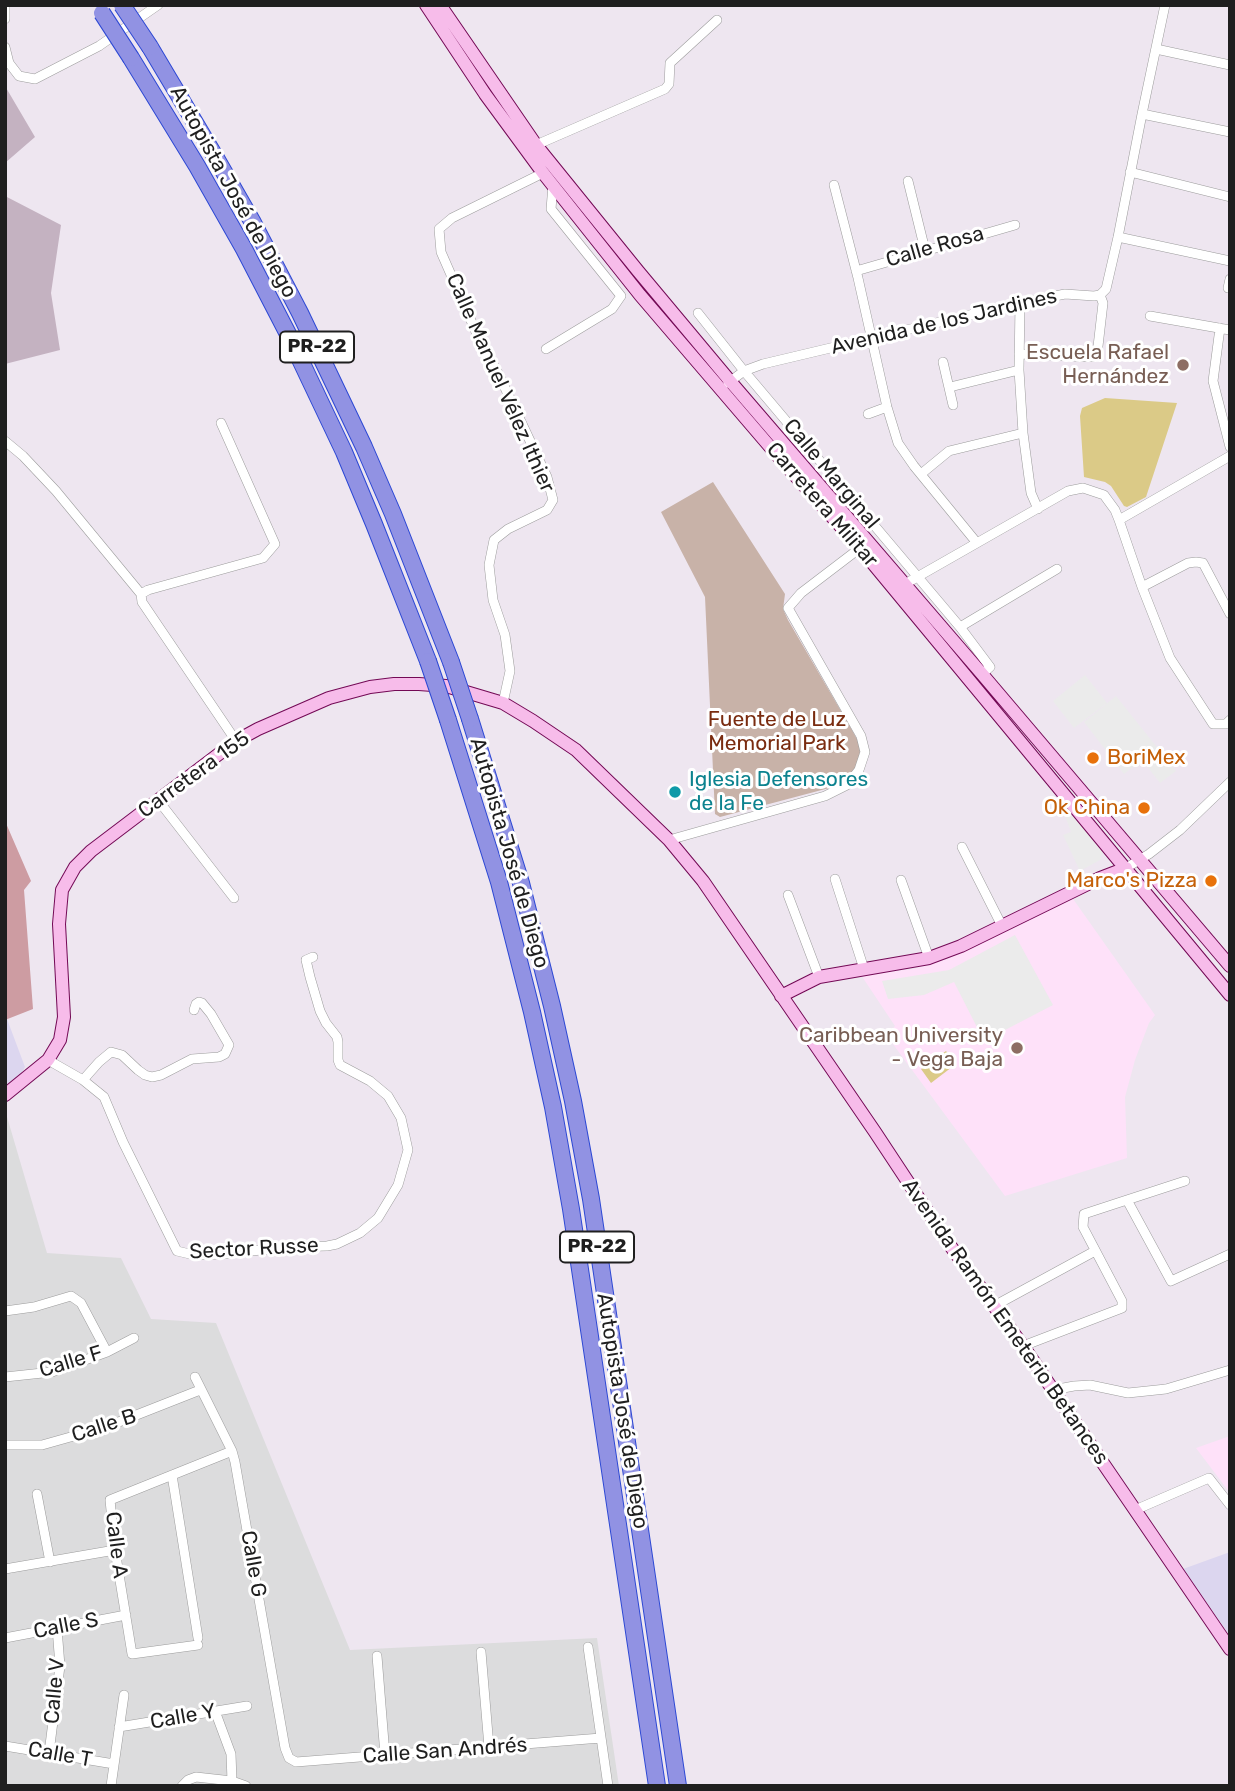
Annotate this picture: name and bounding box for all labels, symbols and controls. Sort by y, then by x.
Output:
street label: Autopista José de Diego [164,82,302,302]
street label: Calle Rosa [883,221,987,273]
street label: Calle Manuel Vélez Ithier [440,270,560,496]
street label: Avenida de los Jardines [829,284,1059,360]
road number: PR-22 [280,332,354,362]
place label: Escuela Rafael Hernández [1026,340,1169,390]
marker: Escuela Rafael Hernández [1175,357,1191,373]
street label: Calle Marginal [778,414,884,534]
street label: Carretera Militar [761,437,883,573]
park label: Fuente de Luz Memorial Park [708,707,846,757]
street label: Carretera 155 [133,726,255,824]
street label: Autopista José de Diego [464,735,554,971]
place label: BoriMex [1107,745,1186,771]
marker: BoriMex [1085,750,1101,766]
place label: Iglesia Defensores de la Fe [689,767,868,817]
marker: Iglesia Defensores de la Fe [667,784,683,800]
place label: Ok China [1044,795,1130,821]
marker: Ok China [1136,800,1152,816]
place label: Marco's Pizza [1066,868,1197,894]
marker: Marco's Pizza [1203,873,1219,889]
place label: Caribbean University - Vega Baja [799,1023,1003,1073]
marker: Caribbean University - Vega Baja [1009,1040,1025,1056]
street label: Avenida Ramón Emeterio Betances [896,1174,1114,1470]
road number: PR-22 [560,1232,634,1262]
street label: Sector Russe [189,1233,319,1265]
street label: Autopista José de Diego [591,1291,653,1531]
street label: Calle F [36,1340,106,1384]
street label: Calle B [68,1404,140,1448]
street label: Calle A [99,1510,133,1580]
street label: Calle G [235,1529,271,1599]
street label: Calle S [31,1607,101,1645]
street label: Calle V [40,1657,70,1725]
street label: Calle Y [148,1699,218,1735]
street label: Calle San Andrés [362,1733,528,1769]
street label: Calle T [26,1737,94,1773]

